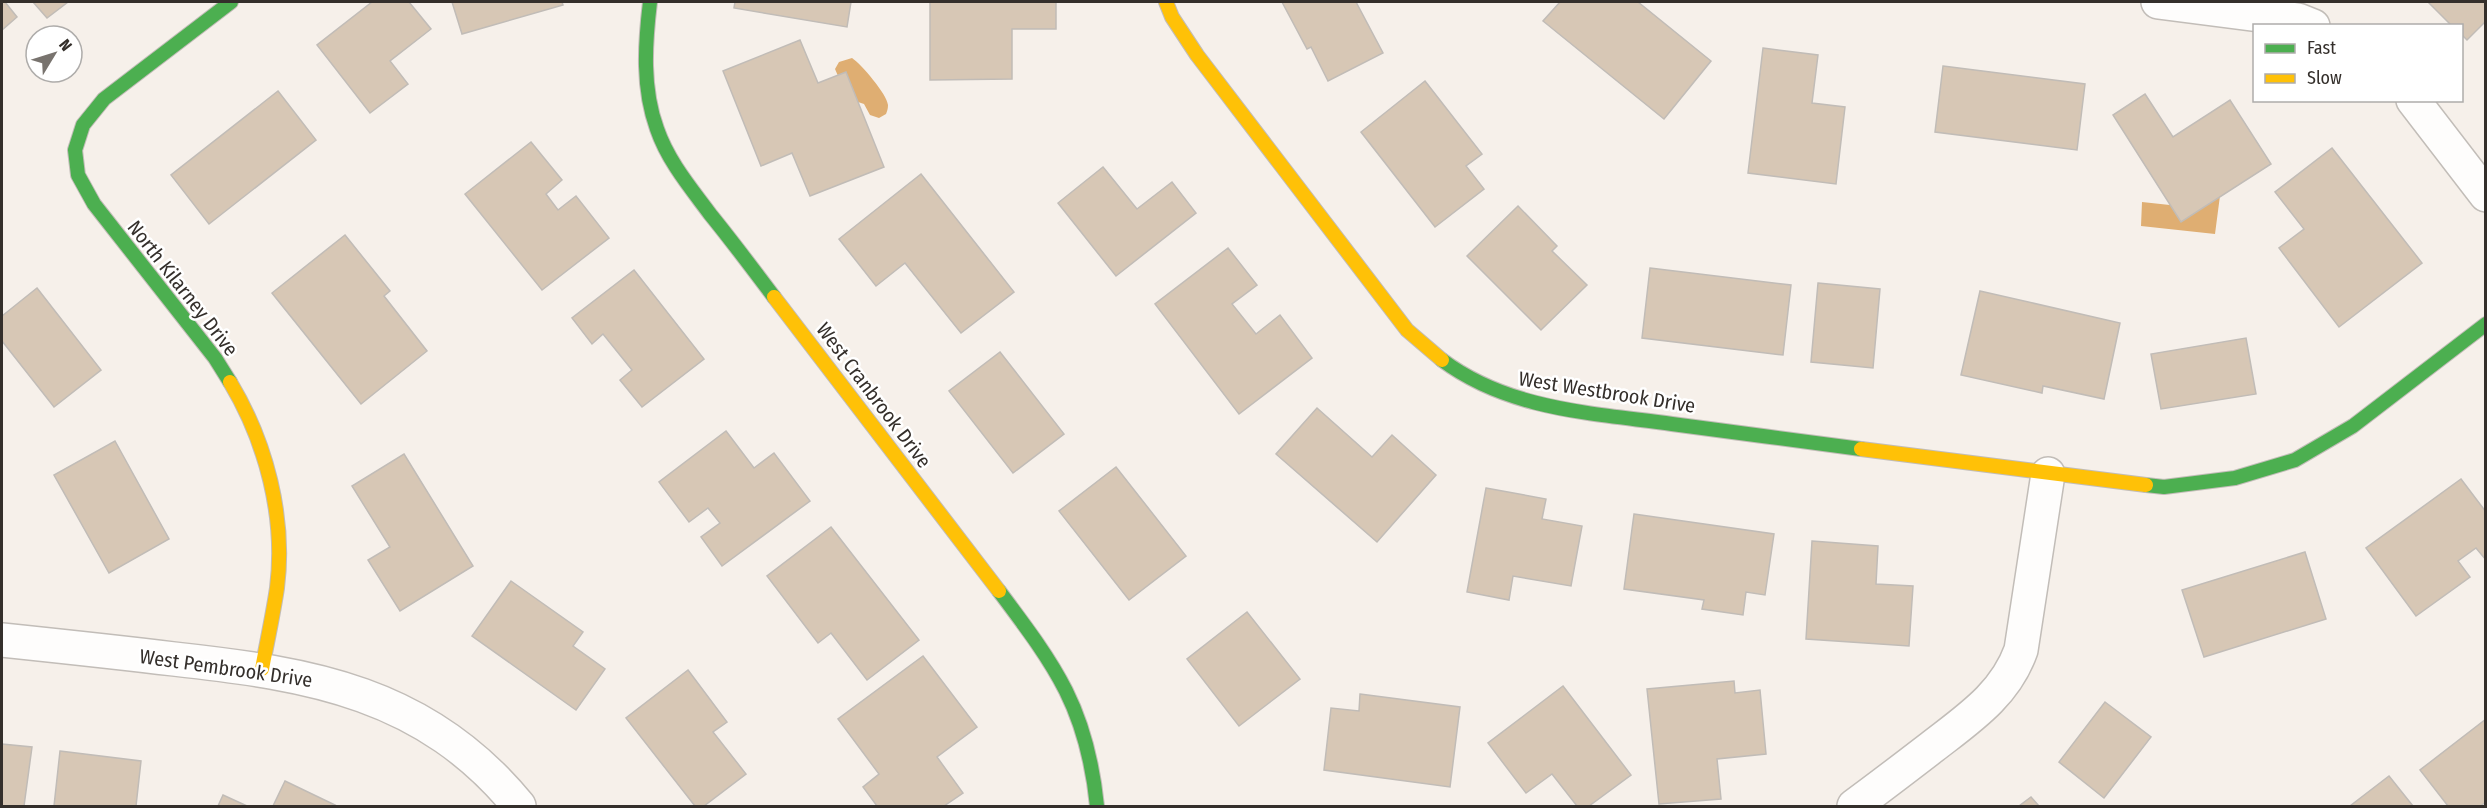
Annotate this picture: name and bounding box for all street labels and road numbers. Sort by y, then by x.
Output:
street label: North Kilarney Drive [123,215,243,361]
street label: West Cranbrook Drive [812,318,936,472]
street label: West Westbrook Drive [1517,366,1697,418]
street label: West Pembrook Drive [138,644,314,692]

